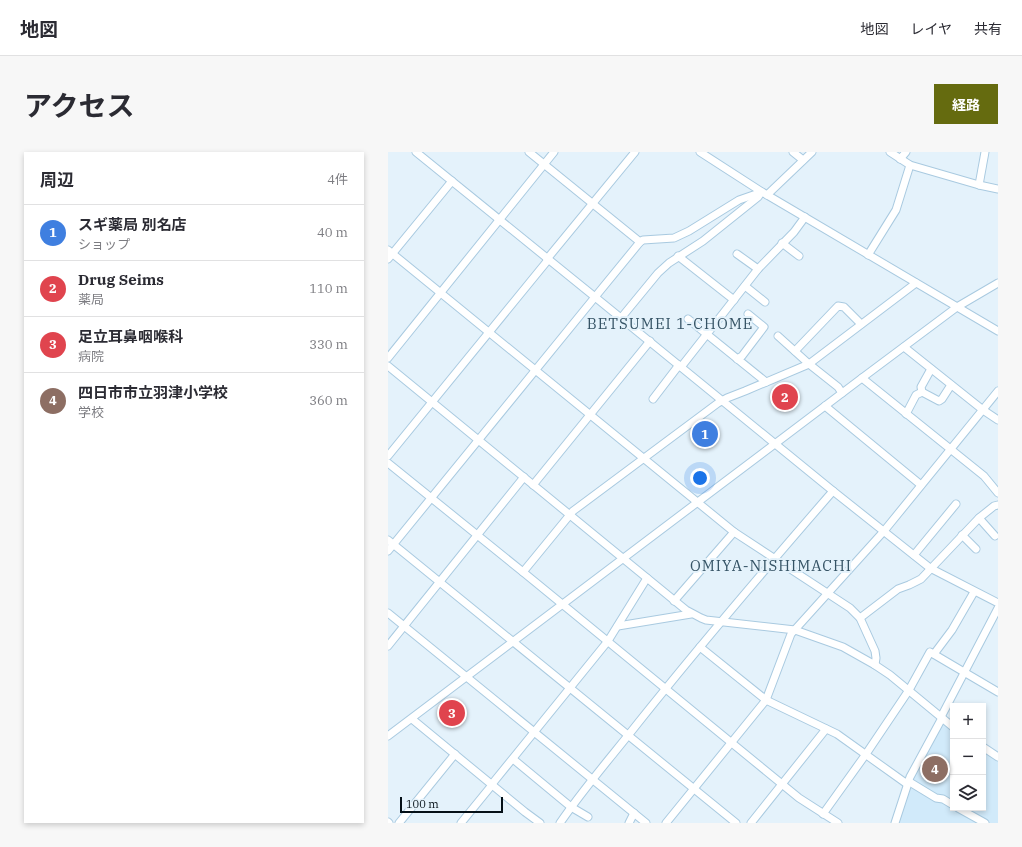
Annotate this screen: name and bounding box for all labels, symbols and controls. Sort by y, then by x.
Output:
text: 地図 [20,17,58,41]
text: 地図 [860,20,888,38]
text: レイヤ [910,20,952,38]
text: 共有 [974,20,1002,38]
button: 経路 [934,84,998,124]
text: アクセス [24,87,135,124]
text: 周辺 [40,169,74,191]
text: 4件 [327,171,348,188]
text: スギ薬局 別名店 [78,215,186,234]
text: 1 [49,224,57,241]
text: 40 m [317,224,348,241]
text: ショップ [78,236,130,253]
text: Drug Seims [78,270,164,289]
text: 2 [49,280,57,297]
text: 110 m [309,280,348,297]
text: 薬局 [78,291,104,308]
district label: BETSUMEI 1-CHOME [587,314,753,333]
text: 足立耳鼻咽喉科 [78,327,183,346]
text: 3 [49,336,57,353]
text: 330 m [309,336,348,353]
text: 病院 [78,348,104,365]
pin: 2 [772,382,798,412]
text: 四日市市立羽津小学校 [78,383,228,402]
text: 4 [49,392,57,409]
text: 360 m [309,392,348,409]
text: 学校 [78,404,104,421]
pin: 1 [692,419,718,449]
your location [690,468,710,488]
district label: OMIYA-NISHIMACHI [690,556,852,575]
pin: 3 [439,698,465,728]
map controls [950,703,986,811]
button: + [950,703,986,739]
button: − [950,739,986,775]
pin: 4 [922,754,948,784]
button: layers [950,775,986,811]
scale bar [400,795,503,814]
text: 100 m [406,797,439,811]

